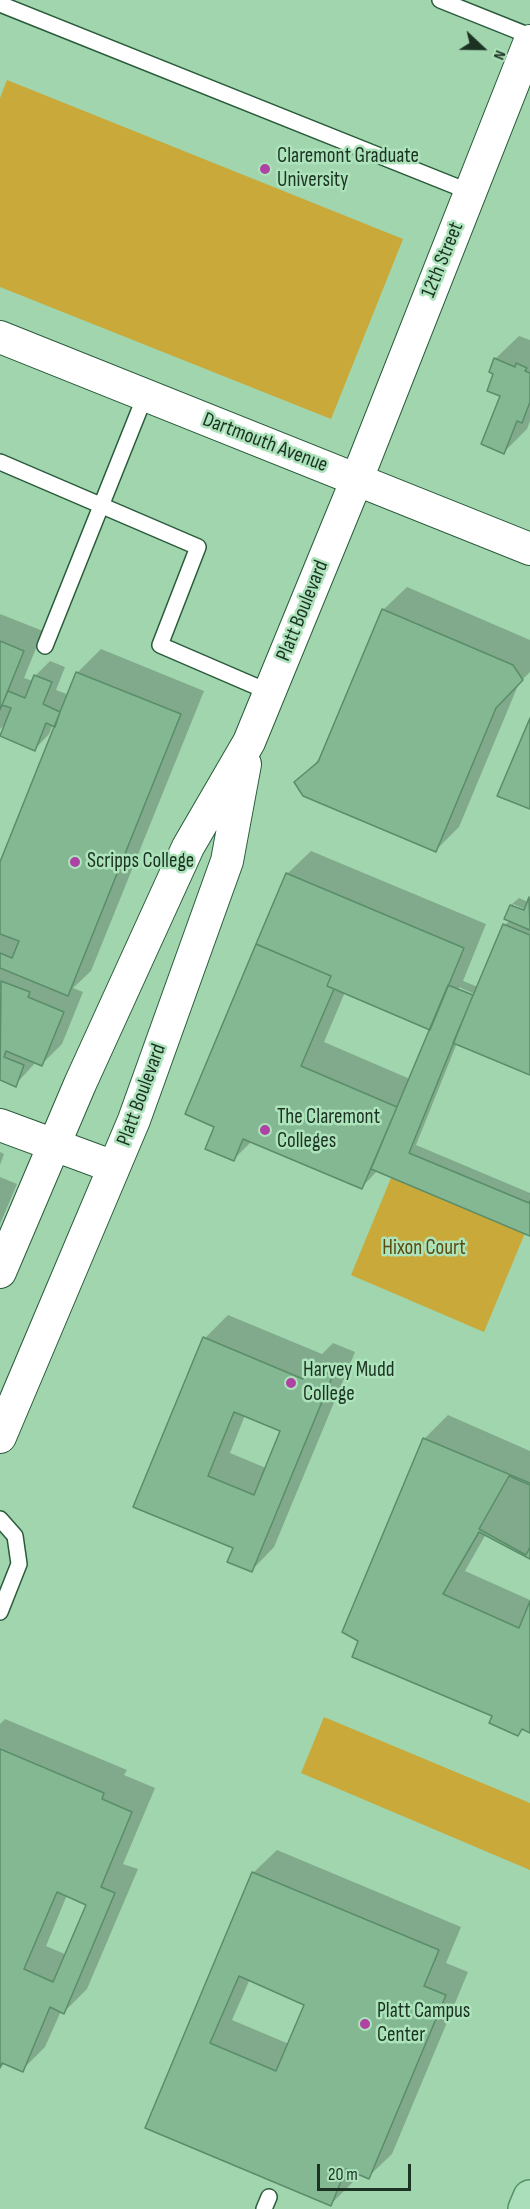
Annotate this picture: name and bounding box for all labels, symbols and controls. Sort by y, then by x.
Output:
north arrow [452,18,512,78]
text: N [489,47,510,62]
place label: Claremont Graduate University [277,144,419,194]
marker: Claremont Graduate University [258,162,272,176]
street label: 12th Street [416,219,470,301]
street label: Dartmouth Avenue [199,408,331,478]
street label: Platt Boulevard [271,557,335,665]
place label: Scripps College [87,849,194,875]
marker: Scripps College [68,855,82,869]
street label: Platt Boulevard [112,1041,172,1149]
place label: The Claremont Colleges [277,1105,380,1155]
marker: The Claremont Colleges [258,1123,272,1137]
park label: Hixon Court [382,1236,466,1262]
place label: Harvey Mudd College [303,1358,394,1408]
marker: Harvey Mudd College [284,1376,298,1390]
place label: Platt Campus Center [377,1999,470,2049]
marker: Platt Campus Center [358,2017,372,2031]
scale bar [320,2152,414,2190]
text: 20 m [328,2164,358,2185]

